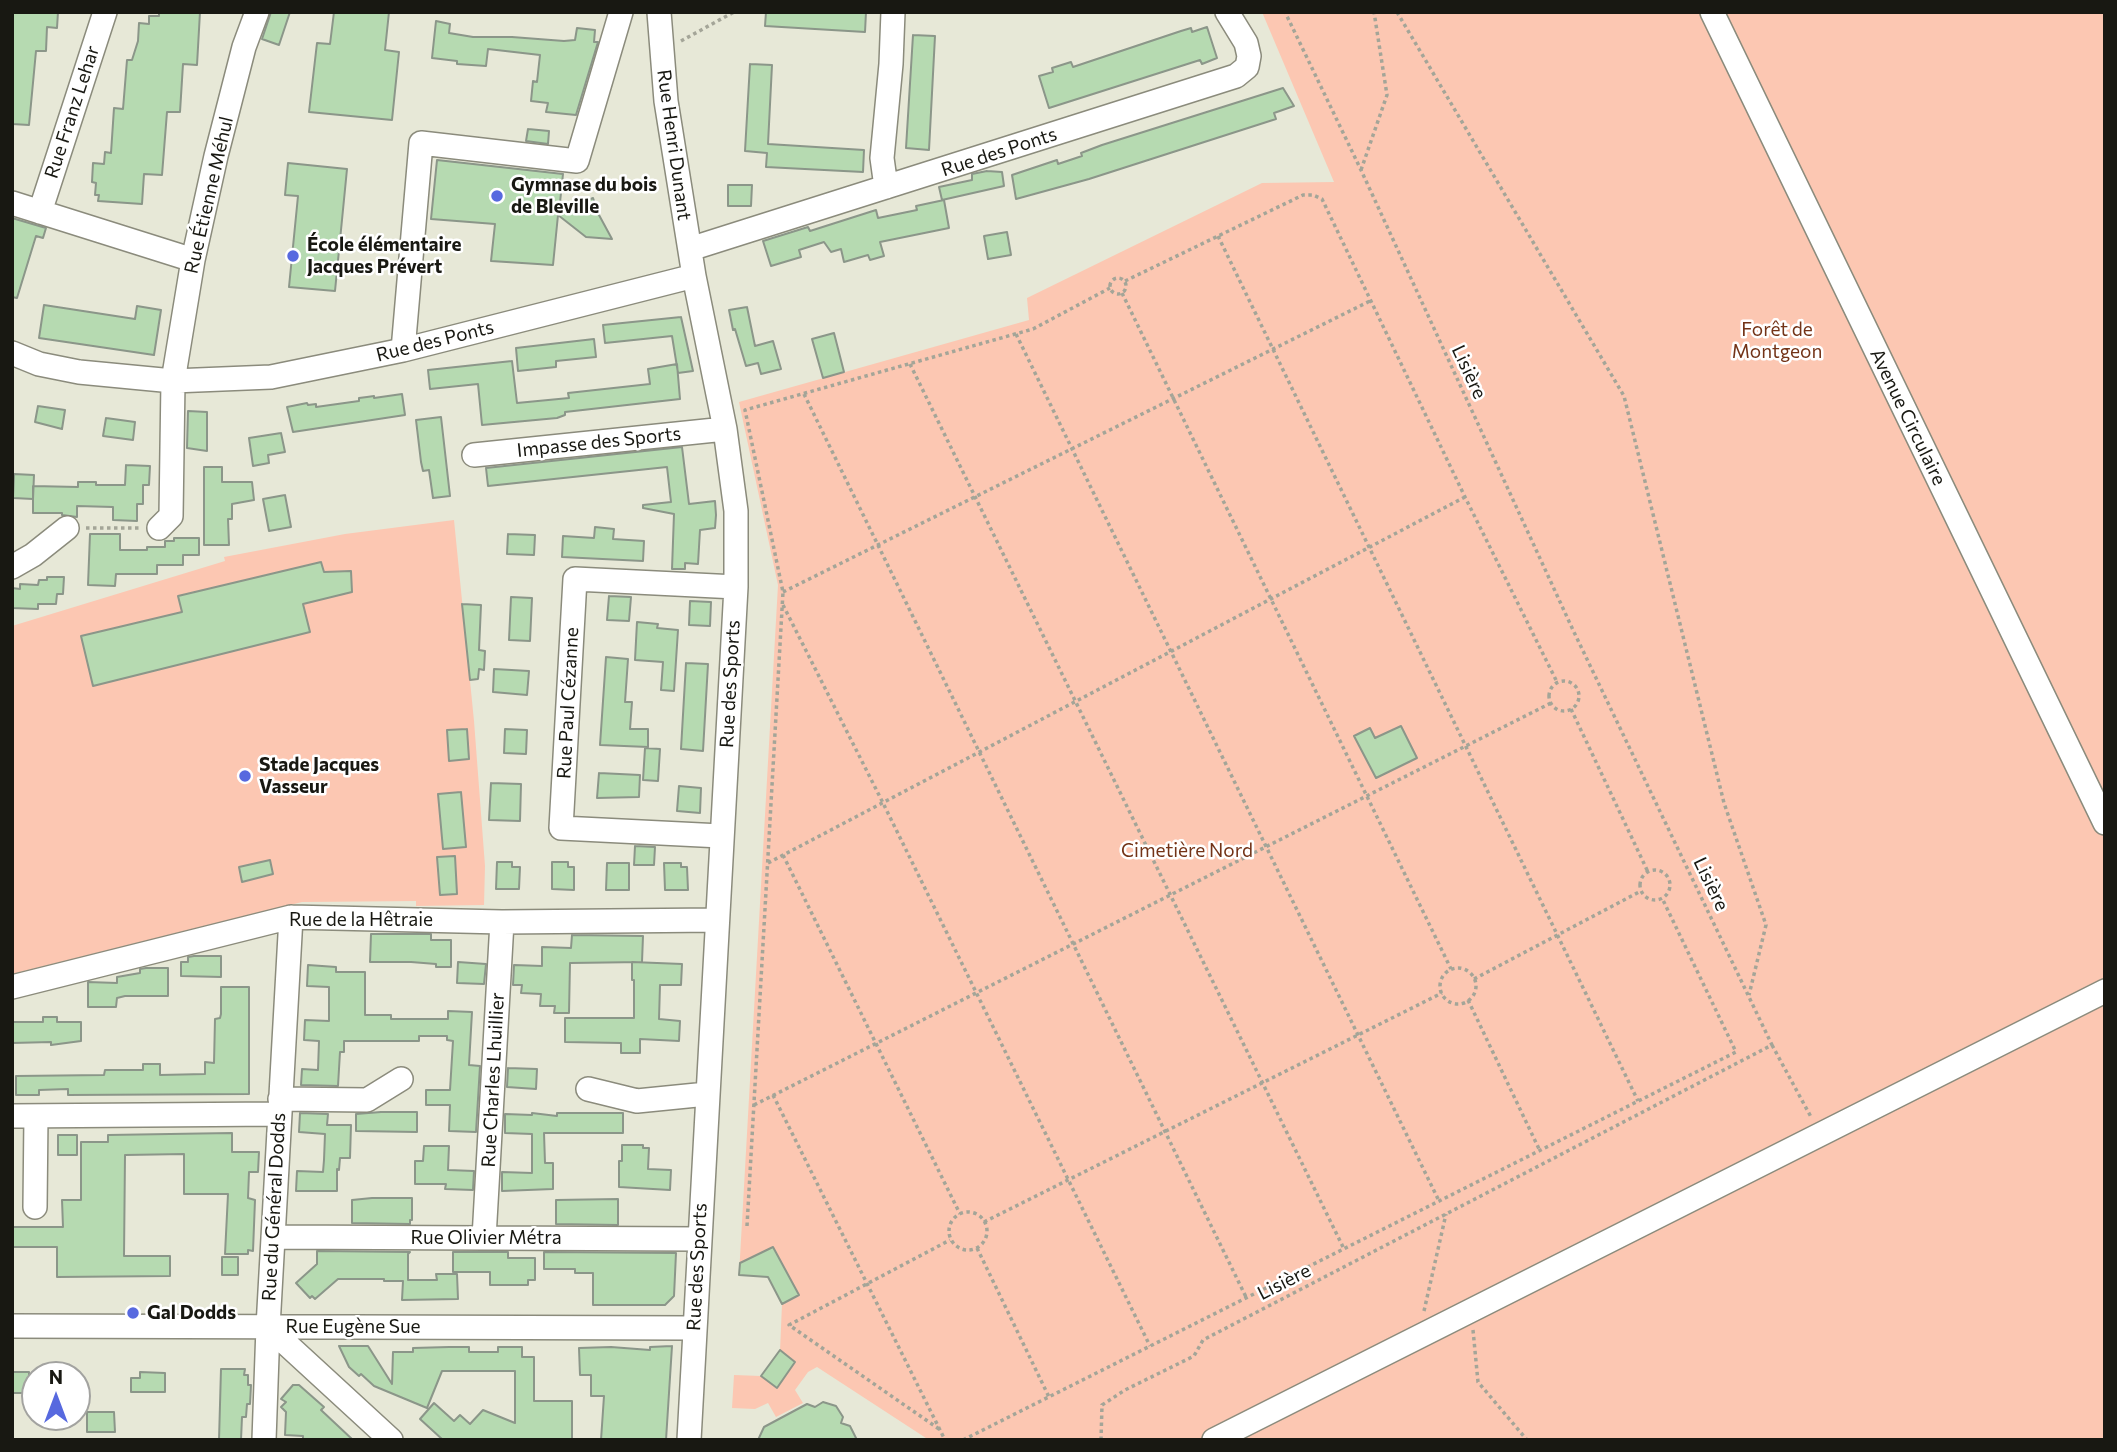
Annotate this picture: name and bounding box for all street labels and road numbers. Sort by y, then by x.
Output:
street label: Rue Franz Lehar [40,43,104,181]
street label: Rue Henri Dunant [652,68,696,222]
street label: Rue Étienne Méhul [180,114,238,276]
street label: Rue des Ponts [938,123,1060,181]
street label: Rue des Ponts [374,315,496,367]
street label: Lisière [1447,342,1491,402]
street label: Avenue Circulaire [1865,345,1951,489]
street label: Impasse des Sports [516,422,682,462]
street label: Rue des Sports [715,620,745,748]
street label: Rue Paul Cézanne [553,626,583,780]
street label: Lisière [1688,854,1734,914]
street label: Rue de la Hêtraie [289,909,433,931]
street label: Rue Charles Lhuillier [477,992,509,1168]
street label: Rue du Général Dodds [258,1112,290,1302]
street label: Rue des Sports [682,1203,712,1331]
street label: Rue Olivier Métra [410,1227,562,1249]
street label: Lisière [1254,1259,1314,1305]
street label: Rue Eugène Sue [285,1316,421,1338]

